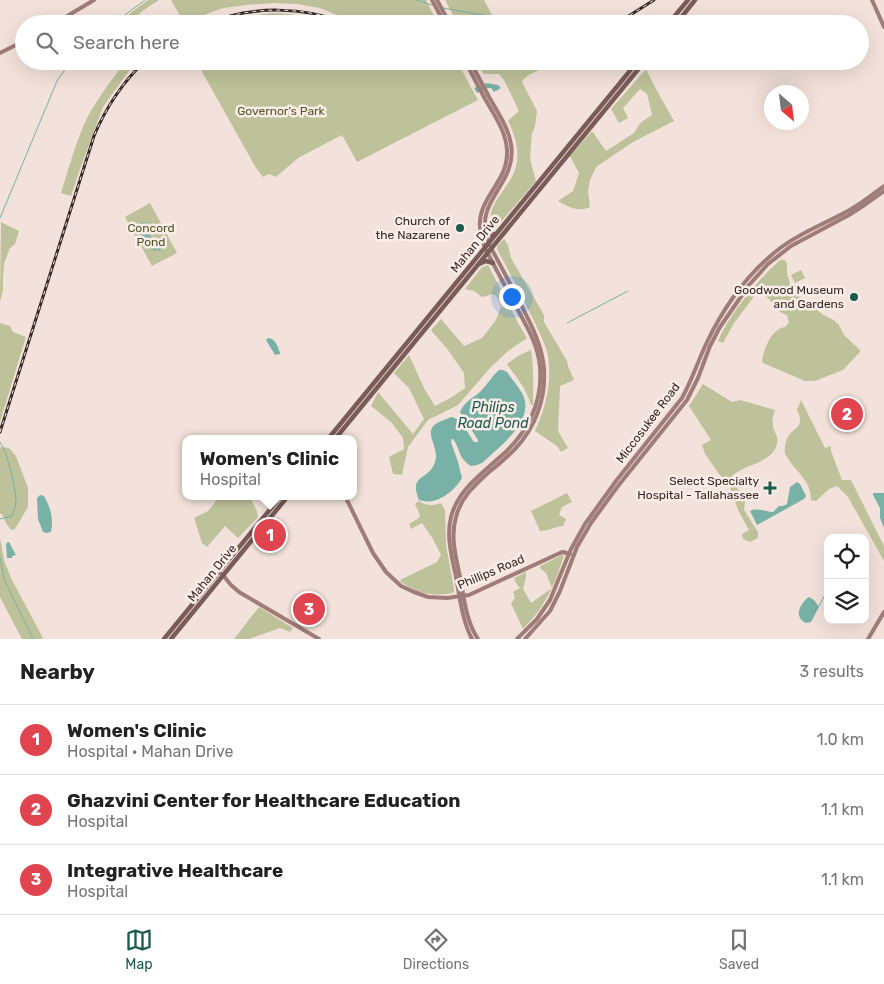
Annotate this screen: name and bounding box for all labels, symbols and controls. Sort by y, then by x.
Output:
search box [15,15,869,70]
icon: search [33,29,61,57]
text: Search here [73,31,180,54]
north arrow [764,85,809,130]
park label: Governor's Park [237,104,326,118]
street label: Mahan Drive [448,213,502,275]
place label: Church of the Nazarene [375,214,450,242]
park label: Concord Pond [127,221,175,249]
marker: Church of the Nazarene [454,222,466,234]
place label: Goodwood Museum and Gardens [734,283,844,311]
your location [499,284,525,310]
marker: Goodwood Museum and Gardens [848,291,860,303]
street label: Miccosukee Road [613,380,683,466]
pin: 2 [831,395,863,433]
water label: Philips Road Pond [458,399,529,432]
popup [182,435,357,500]
text: Women's Clinic [200,447,339,470]
text: Hospital [200,470,261,489]
place label: Select Specialty Hospital - Tallahassee [637,474,759,502]
marker: Select Specialty Hospital - Tallahassee [763,481,777,495]
pin: 1 [254,516,286,554]
map controls [824,534,869,624]
button: locate [824,534,869,579]
street label: Mahan Drive [185,542,239,604]
street label: Phillips Road [455,552,527,592]
button: layers [824,579,869,624]
pin: 3 [293,590,325,628]
text: Nearby [20,659,95,684]
text: 3 results [799,662,864,681]
text: Women's Clinic [67,719,206,742]
text: 1 [32,730,40,749]
text: 1.0 km [817,730,864,749]
text: Hospital · Mahan Drive [67,742,234,761]
text: Ghazvini Center for Healthcare Education [67,789,461,812]
text: 2 [31,800,41,819]
text: 1.1 km [821,800,864,819]
text: Hospital [67,812,128,831]
text: Integrative Healthcare [67,859,283,882]
text: 3 [31,870,41,889]
text: 1.1 km [821,870,864,889]
text: Hospital [67,882,128,901]
tab: Map [125,926,153,973]
tab: Directions [403,926,469,973]
tab: Saved [719,926,759,973]

